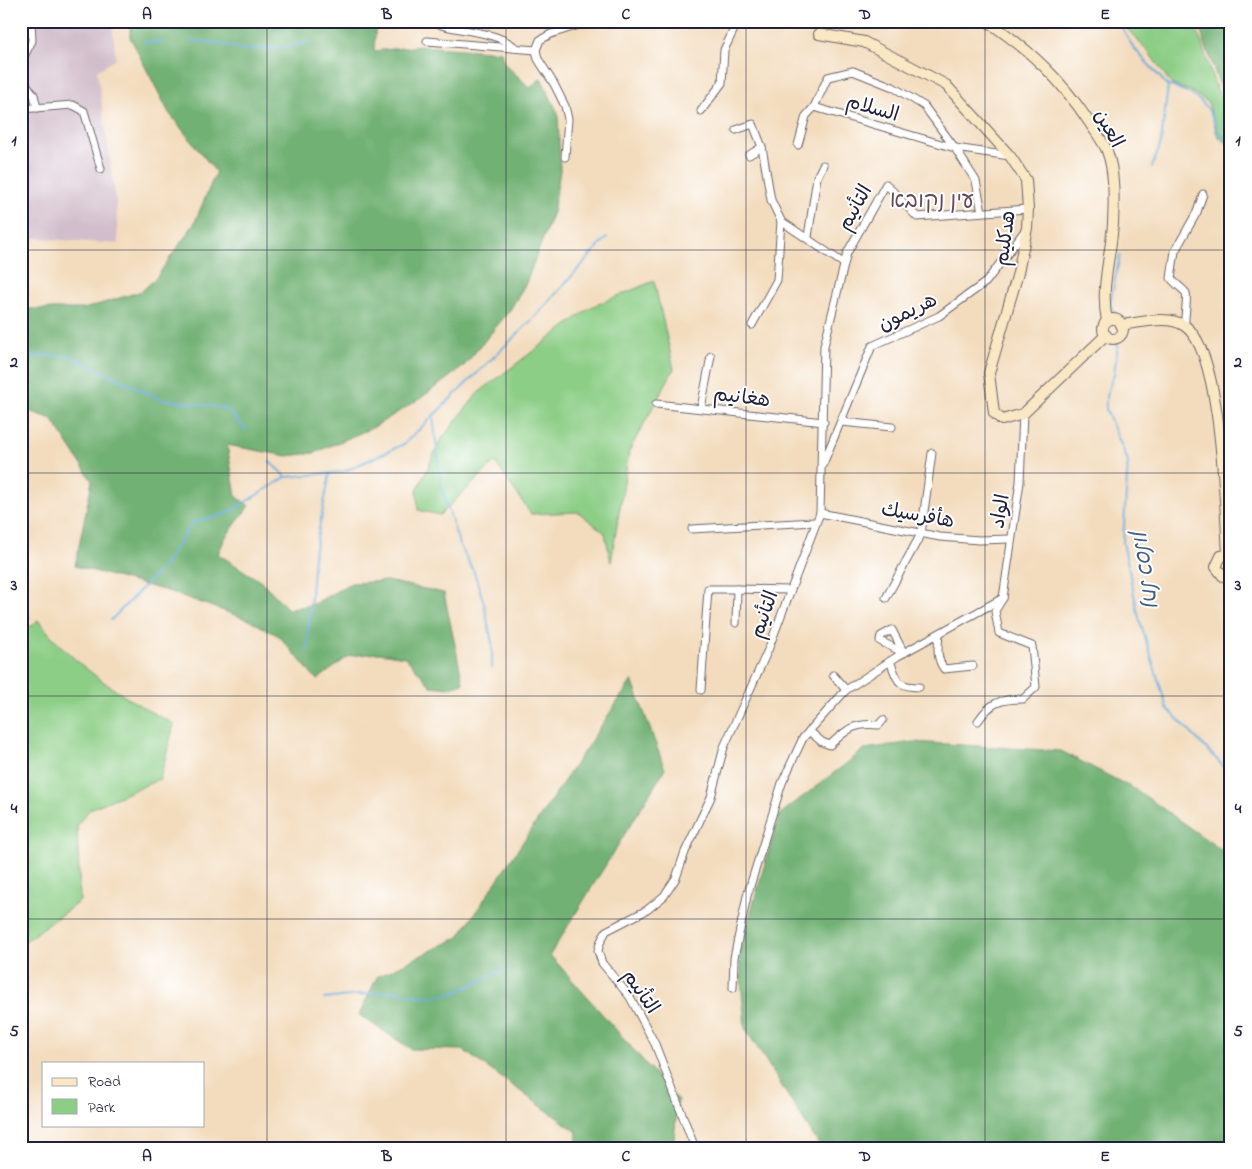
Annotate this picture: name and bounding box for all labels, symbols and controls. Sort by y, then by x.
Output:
text: A [142,3,152,27]
text: B [381,3,393,27]
text: C [622,3,631,27]
text: D [858,3,871,27]
text: E [1100,3,1110,27]
street label: السلام [843,88,902,131]
street label: العين [1086,105,1130,154]
text: 1 [11,129,17,153]
text: 1 [1235,129,1241,153]
street label: التأنيم [831,180,881,237]
district label: עין נקובא [890,186,974,218]
street label: هدكليم [988,209,1025,268]
street label: هريمون [874,286,943,340]
text: 2 [9,351,18,375]
text: 2 [1233,351,1242,375]
street label: هغانيم [712,381,772,416]
street label: الواد [984,492,1019,531]
street label: هأفرسيك [879,496,956,537]
water label: נחל כסלון [1123,527,1165,611]
text: 3 [10,574,18,598]
text: 3 [1234,574,1242,598]
street label: التأنيم [743,587,787,643]
text: 4 [10,797,18,821]
text: 4 [1234,797,1242,821]
street label: التأنيم [614,964,666,1021]
text: 5 [9,1020,19,1044]
text: 5 [1233,1020,1243,1044]
legend [42,1062,205,1126]
text: Road [88,1071,121,1093]
text: Park [88,1097,116,1119]
text: A [142,1145,152,1169]
text: B [381,1145,393,1169]
text: C [622,1145,631,1169]
text: D [858,1145,871,1169]
text: E [1100,1145,1110,1169]

